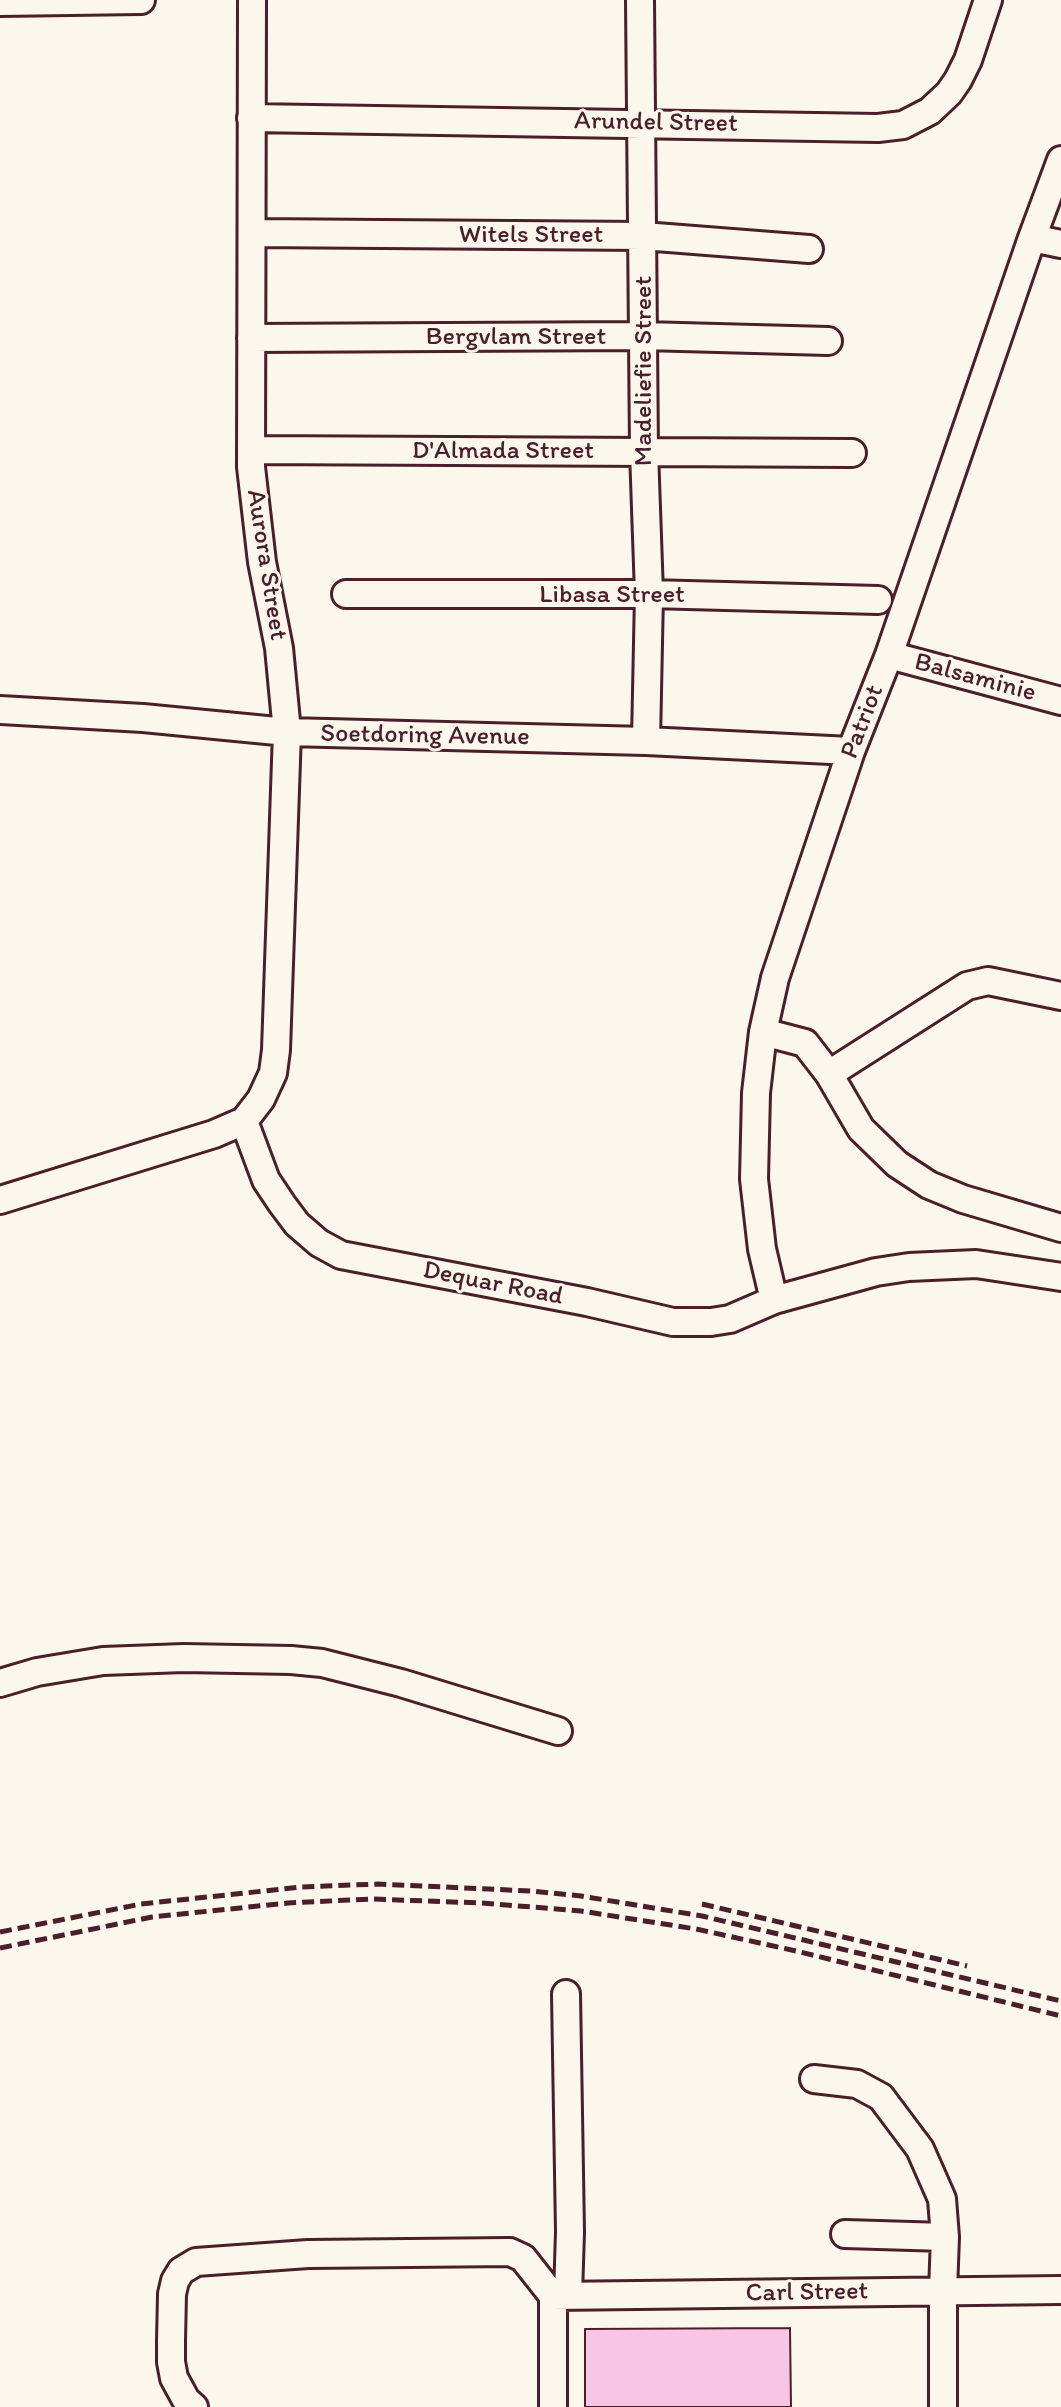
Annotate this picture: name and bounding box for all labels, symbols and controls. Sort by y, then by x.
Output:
street label: Arundel Street [574,106,738,140]
street label: Witels Street [459,219,603,251]
street label: Madeliefie Street [628,276,660,466]
street label: Bergvlam Street [426,321,606,353]
street label: D'Almada Street [412,435,594,467]
street label: Aurora Street [239,487,293,643]
street label: Libasa Street [539,579,685,611]
street label: Balsaminie [911,647,1039,709]
street label: Patriot [835,681,891,763]
street label: Soetdoring Avenue [320,719,530,753]
street label: Dequar Road [420,1255,566,1313]
street label: Carl Street [745,2276,869,2310]

